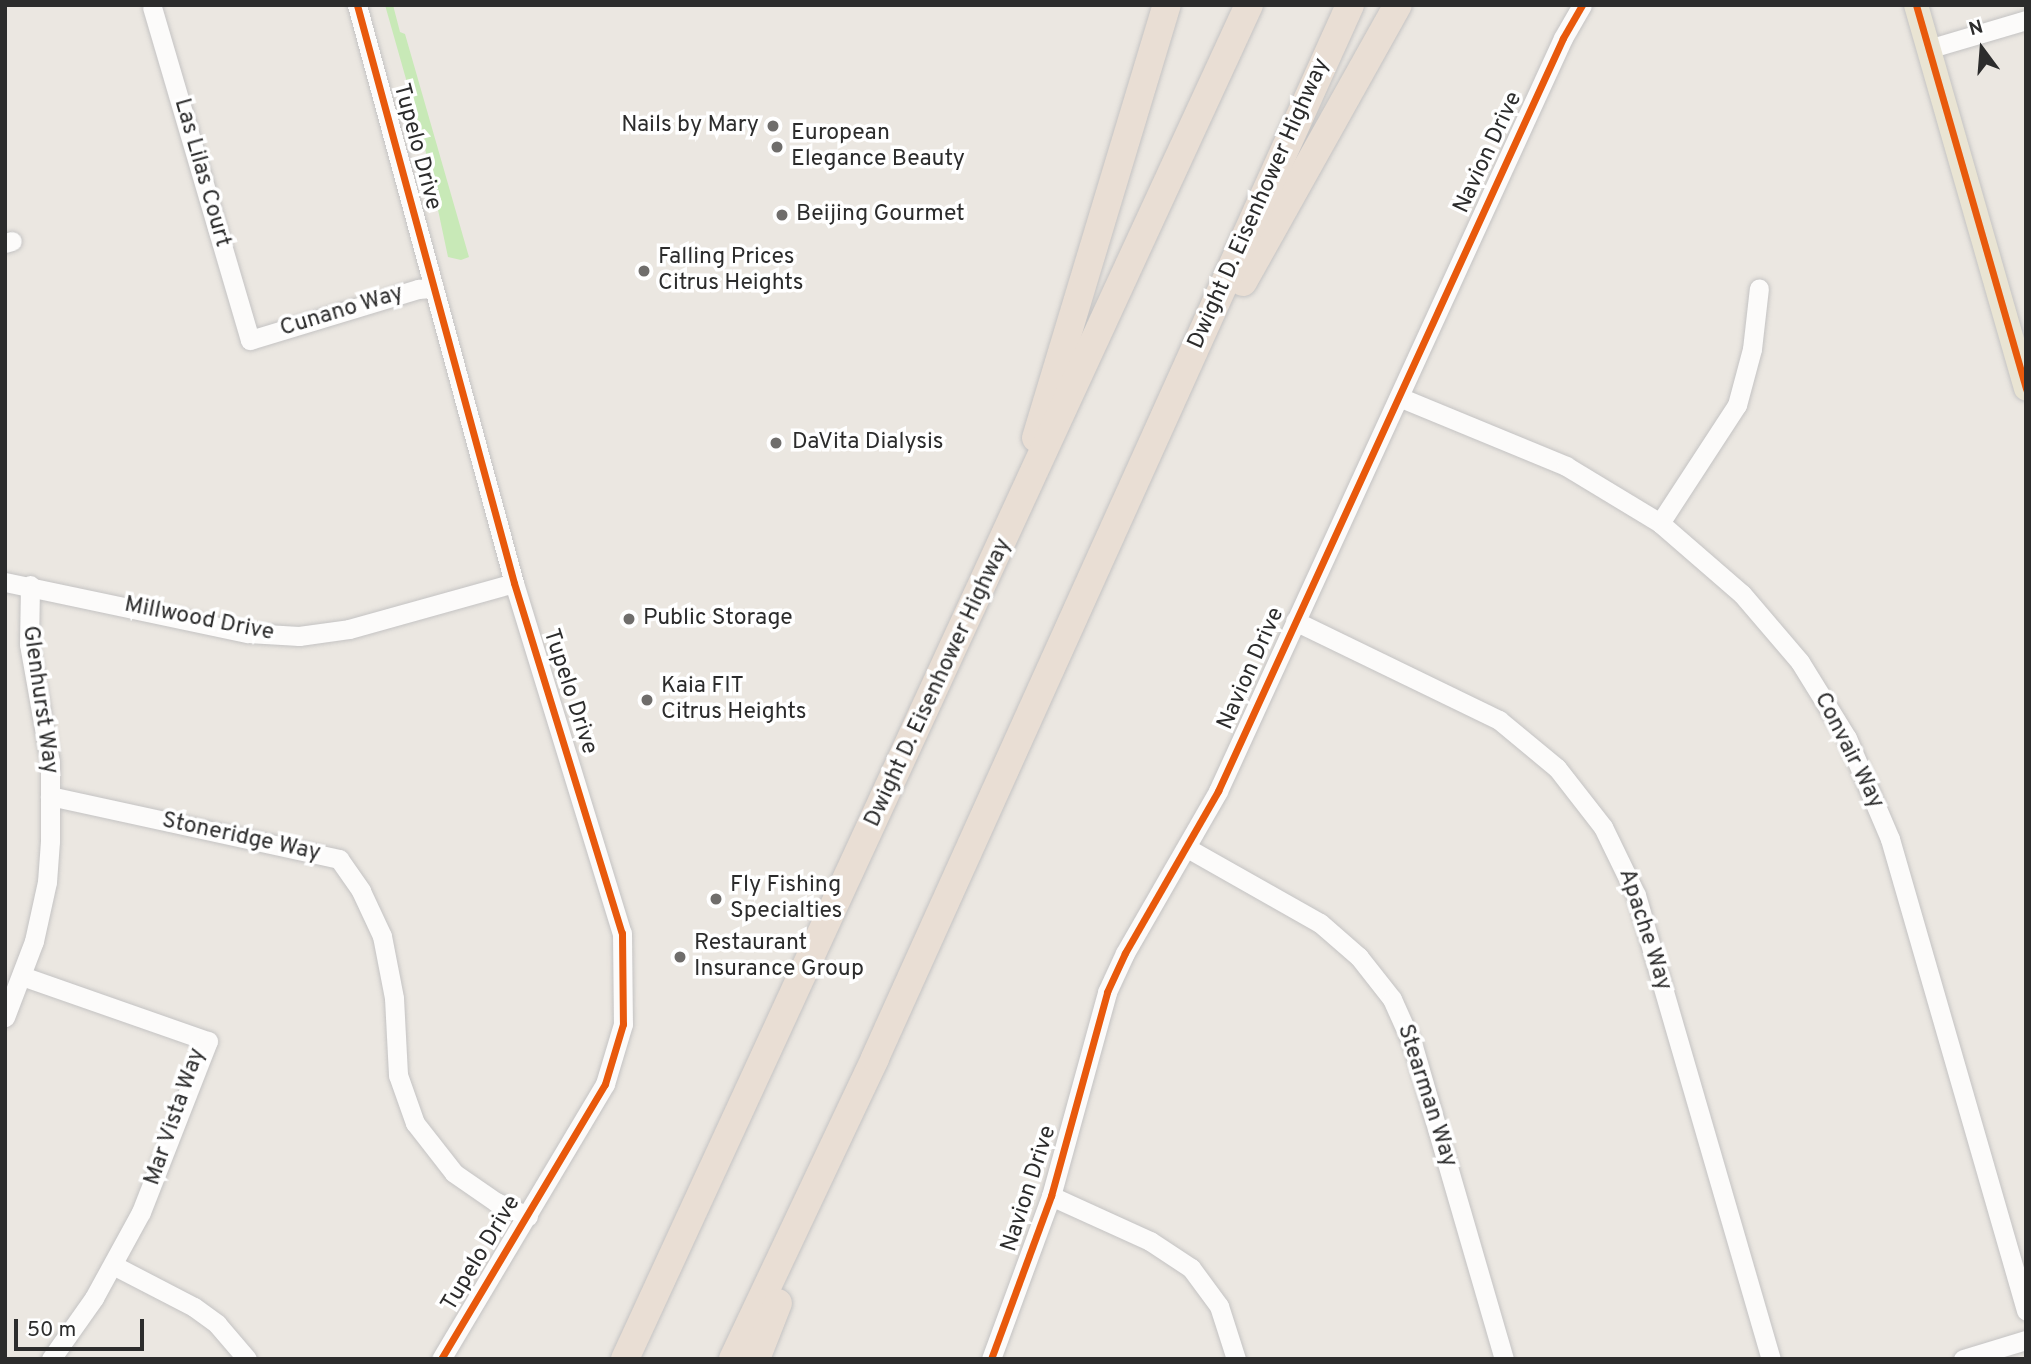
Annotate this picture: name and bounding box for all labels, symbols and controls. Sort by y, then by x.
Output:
north arrow [1947,14,2017,84]
text: N [1966,15,1986,42]
street label: Dwight D. Eisenhower Highway [1183,54,1337,354]
street label: Tupelo Drive [386,81,446,213]
street label: Navion Drive [1449,88,1529,218]
street label: Las Lilas Court [167,96,235,250]
place label: Nails by Mary [621,112,759,140]
marker: Nails by Mary [765,118,781,134]
place label: European Elegance Beauty [791,120,965,174]
marker: European Elegance Beauty [769,139,785,155]
place label: Beijing Gourmet [796,201,965,229]
marker: Beijing Gourmet [774,207,790,223]
place label: Falling Prices Citrus Heights [658,244,804,298]
marker: Falling Prices Citrus Heights [636,263,652,279]
street label: Cunano Way [277,280,407,344]
place label: DaVita Dialysis [792,429,944,457]
marker: DaVita Dialysis [766,433,786,453]
street label: Dwight D. Eisenhower Highway [860,534,1018,832]
street label: Millwood Drive [122,592,276,648]
street label: Navion Drive [1213,604,1291,734]
place label: Public Storage [643,605,793,633]
marker: Public Storage [621,611,637,627]
street label: Glenhurst Way [15,624,63,776]
street label: Tupelo Drive [536,626,602,758]
place label: Kaia FIT Citrus Heights [661,673,807,727]
street label: Convair Way [1807,688,1889,814]
marker: Kaia FIT Citrus Heights [639,692,655,708]
street label: Stoneridge Way [159,808,323,868]
street label: Apache Way [1611,865,1677,995]
place label: Fly Fishing Specialties [730,872,842,926]
marker: Fly Fishing Specialties [708,891,724,907]
place label: Restaurant Insurance Group [694,930,864,984]
marker: Restaurant Insurance Group [672,949,688,965]
street label: Stearman Way [1390,1021,1462,1171]
street label: Mar Vista Way [139,1044,213,1190]
street label: Navion Drive [997,1123,1063,1255]
street label: Tupelo Drive [437,1191,527,1317]
scale bar [18,1304,147,1348]
text: 50 m [27,1317,76,1344]

